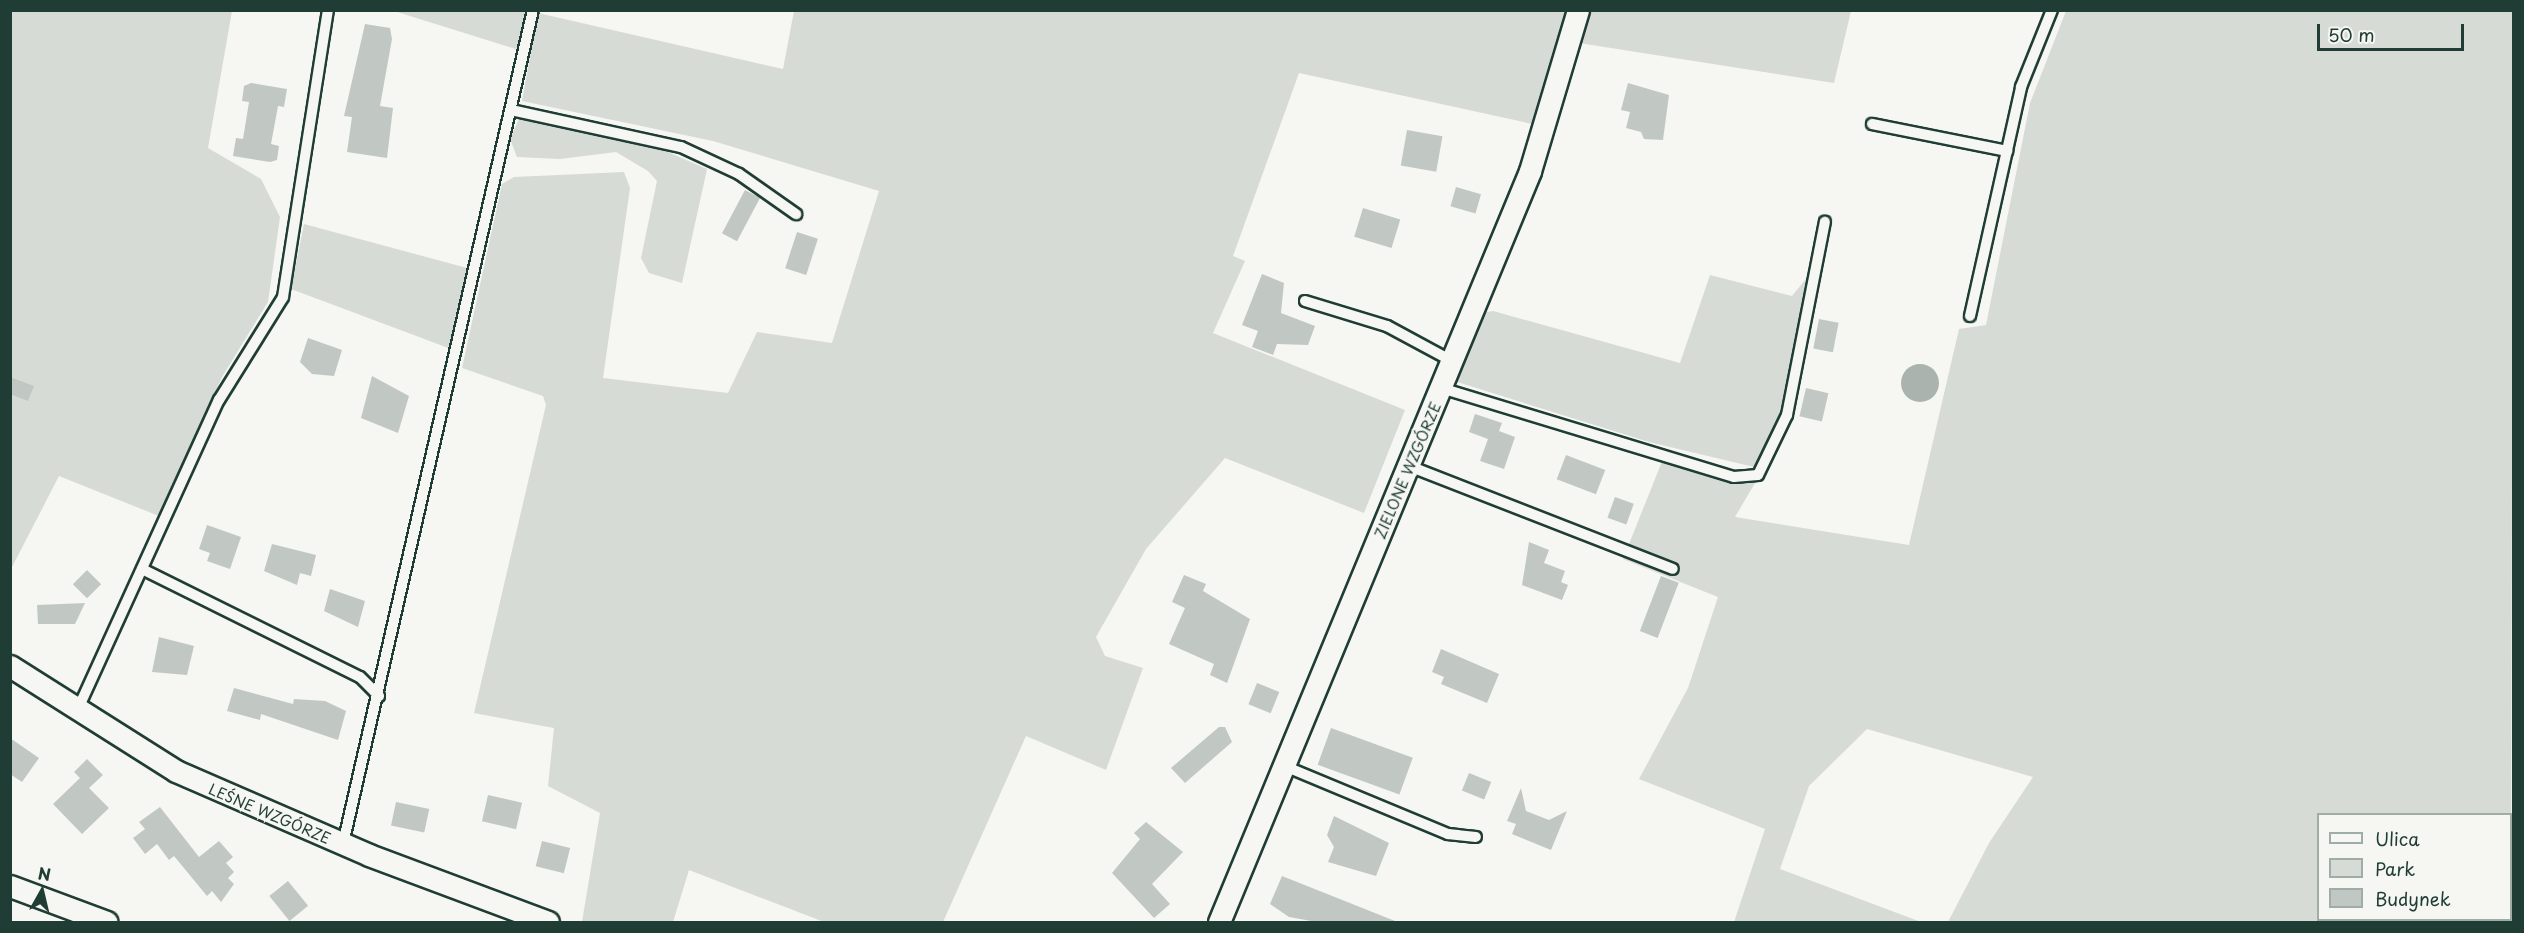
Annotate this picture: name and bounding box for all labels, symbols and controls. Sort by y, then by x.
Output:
scale bar [2320,12,2467,50]
text: 50 m [2328,21,2375,48]
street label: ZIELONE WZGÓRZE [1370,399,1444,541]
street label: LEŚNE WZGÓRZE [206,779,334,847]
legend [2317,813,2512,921]
text: Ulica [2375,825,2420,852]
text: Park [2375,855,2415,882]
text: N [37,860,52,886]
north arrow [12,861,72,921]
text: Budynek [2375,885,2451,912]

